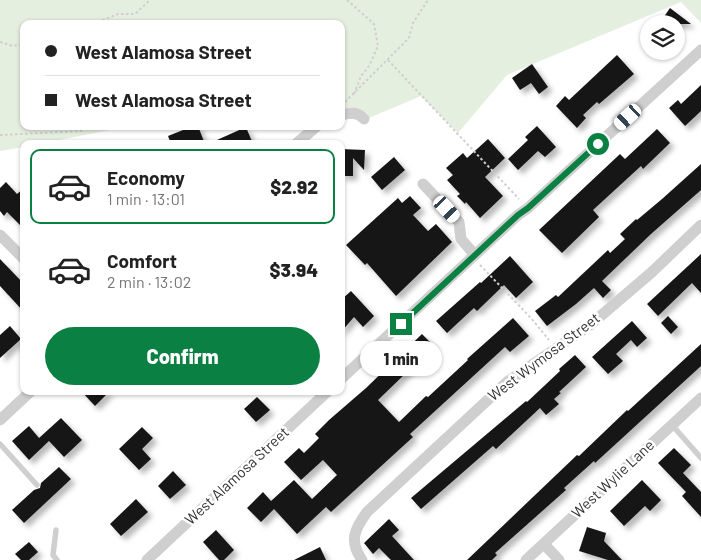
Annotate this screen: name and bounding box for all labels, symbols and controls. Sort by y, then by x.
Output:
map controls [640,15,685,60]
button: layers [640,15,685,60]
text: West Alamosa Street [75,40,252,63]
text: West Alamosa Street [75,88,252,111]
car [611,101,644,133]
route start [587,133,609,155]
icon: car [47,164,92,209]
text: Economy [107,166,185,189]
text: $2.92 [270,175,318,198]
text: 1 min · 13:01 [107,189,185,208]
car [431,193,462,225]
icon: car [47,247,92,292]
text: Comfort [107,249,177,272]
text: $3.94 [270,258,318,281]
text: 2 min · 13:02 [107,272,191,291]
street label: West Wymosa Street [484,308,603,404]
route end [390,313,412,335]
button: Confirm [45,327,320,385]
callout: 1 min [360,342,442,376]
text: 1 min [383,349,419,368]
street label: West Alamosa Street [181,422,292,528]
street label: West Wylie Lane [567,435,657,521]

